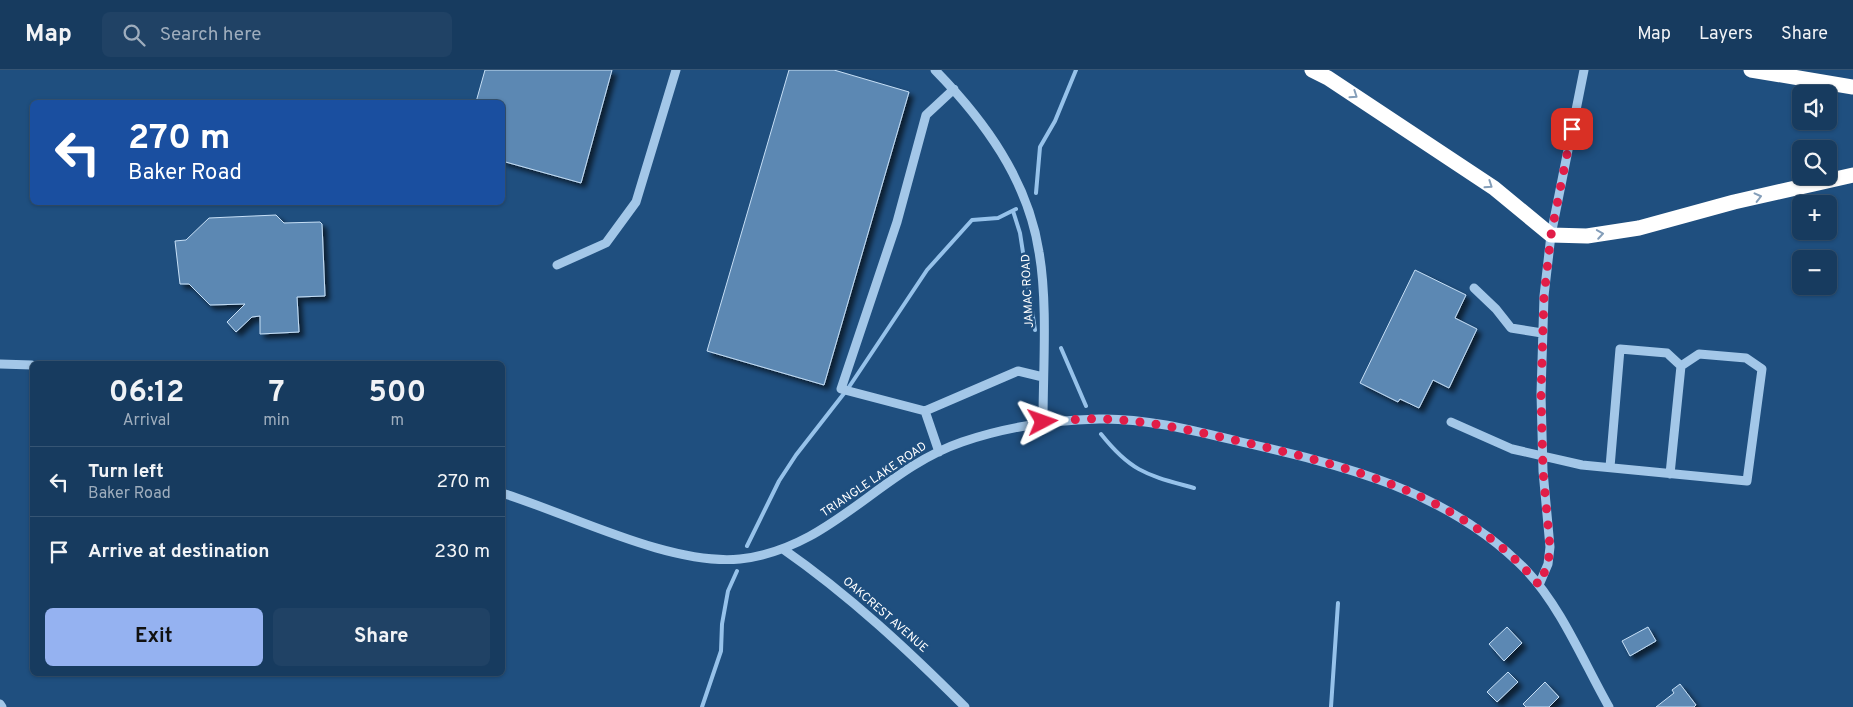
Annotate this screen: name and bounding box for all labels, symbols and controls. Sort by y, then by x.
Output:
search box [102,12,452,57]
text: Map [25,20,72,50]
icon: search [120,21,148,49]
text: Search here [160,23,261,47]
text: Map [1637,23,1671,46]
text: Layers [1699,23,1753,46]
text: Share [1781,23,1828,46]
map controls [1792,85,1837,295]
button: sound [1792,85,1837,130]
one-way arrow [1348,89,1357,98]
pin [1551,108,1593,150]
icon: arrive [1558,115,1586,143]
text: 270 m [128,117,230,161]
icon: left [45,120,110,185]
button: search [1792,140,1837,185]
text: Baker Road [128,160,242,187]
one-way arrow [1483,179,1493,188]
one-way arrow [1753,192,1761,202]
button: + [1792,195,1837,240]
one-way arrow [1596,229,1604,240]
button: − [1792,250,1837,295]
street label: JAMAC ROAD [1018,254,1038,328]
text: 06:12 [109,375,184,412]
text: 7 [268,375,285,412]
text: 500 [368,375,426,412]
position arrow [1016,395,1068,447]
text: Arrival [123,411,170,431]
text: min [263,411,290,431]
text: m [391,411,404,431]
street label: TRIANGLE LAKE ROAD [818,439,930,521]
text: Turn left [88,460,164,484]
icon: left [45,468,73,496]
text: 270 m [436,470,490,494]
text: Baker Road [88,484,171,504]
icon: arrive [45,538,73,566]
text: Arrive at destination [88,540,269,564]
text: 230 m [434,540,490,564]
street label: OAKCREST AVENUE [839,574,931,656]
button: Exit [45,608,263,666]
button: Share [273,608,490,666]

